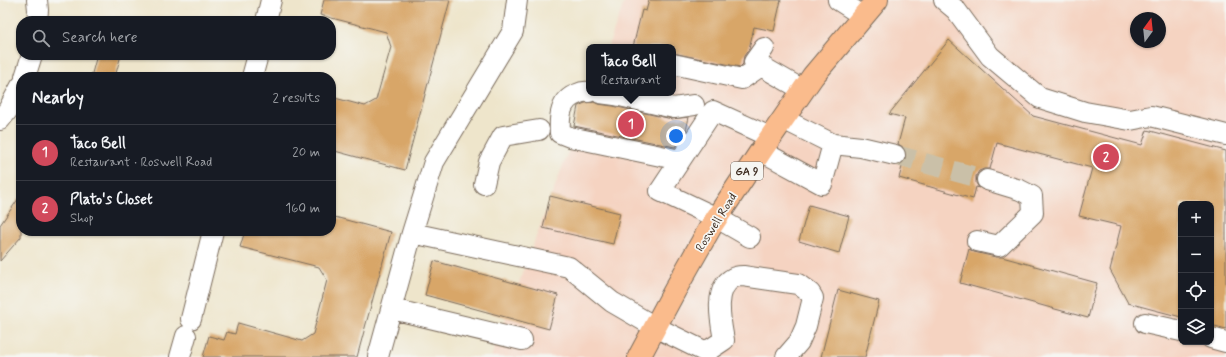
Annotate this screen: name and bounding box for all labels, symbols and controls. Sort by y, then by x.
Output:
north arrow [1130,12,1166,48]
search box [16,16,336,60]
icon: search [30,27,52,49]
text: Search here [62,28,138,48]
popup [586,44,676,96]
text: Taco Bell [601,52,656,72]
text: Restaurant [601,72,661,89]
text: Nearby [32,87,84,109]
text: 2 results [273,90,320,107]
pin: 1 [618,109,644,139]
your location [666,126,686,146]
text: Taco Bell [70,134,126,154]
pin: 2 [1093,142,1119,172]
text: 1 [42,144,48,161]
text: 20 m [292,144,320,161]
text: Restaurant · Roswell Road [70,154,212,171]
road number: GA 9 [731,162,763,180]
text: Plato's Closet [70,190,153,210]
street label: Roswell Road [693,190,741,255]
text: 2 [42,200,48,217]
text: 160 m [285,200,320,217]
map controls [1178,201,1214,345]
button: + [1178,201,1214,237]
text: Shop [70,210,94,227]
button: − [1178,237,1214,273]
button: locate [1178,273,1214,309]
button: layers [1178,309,1214,345]

